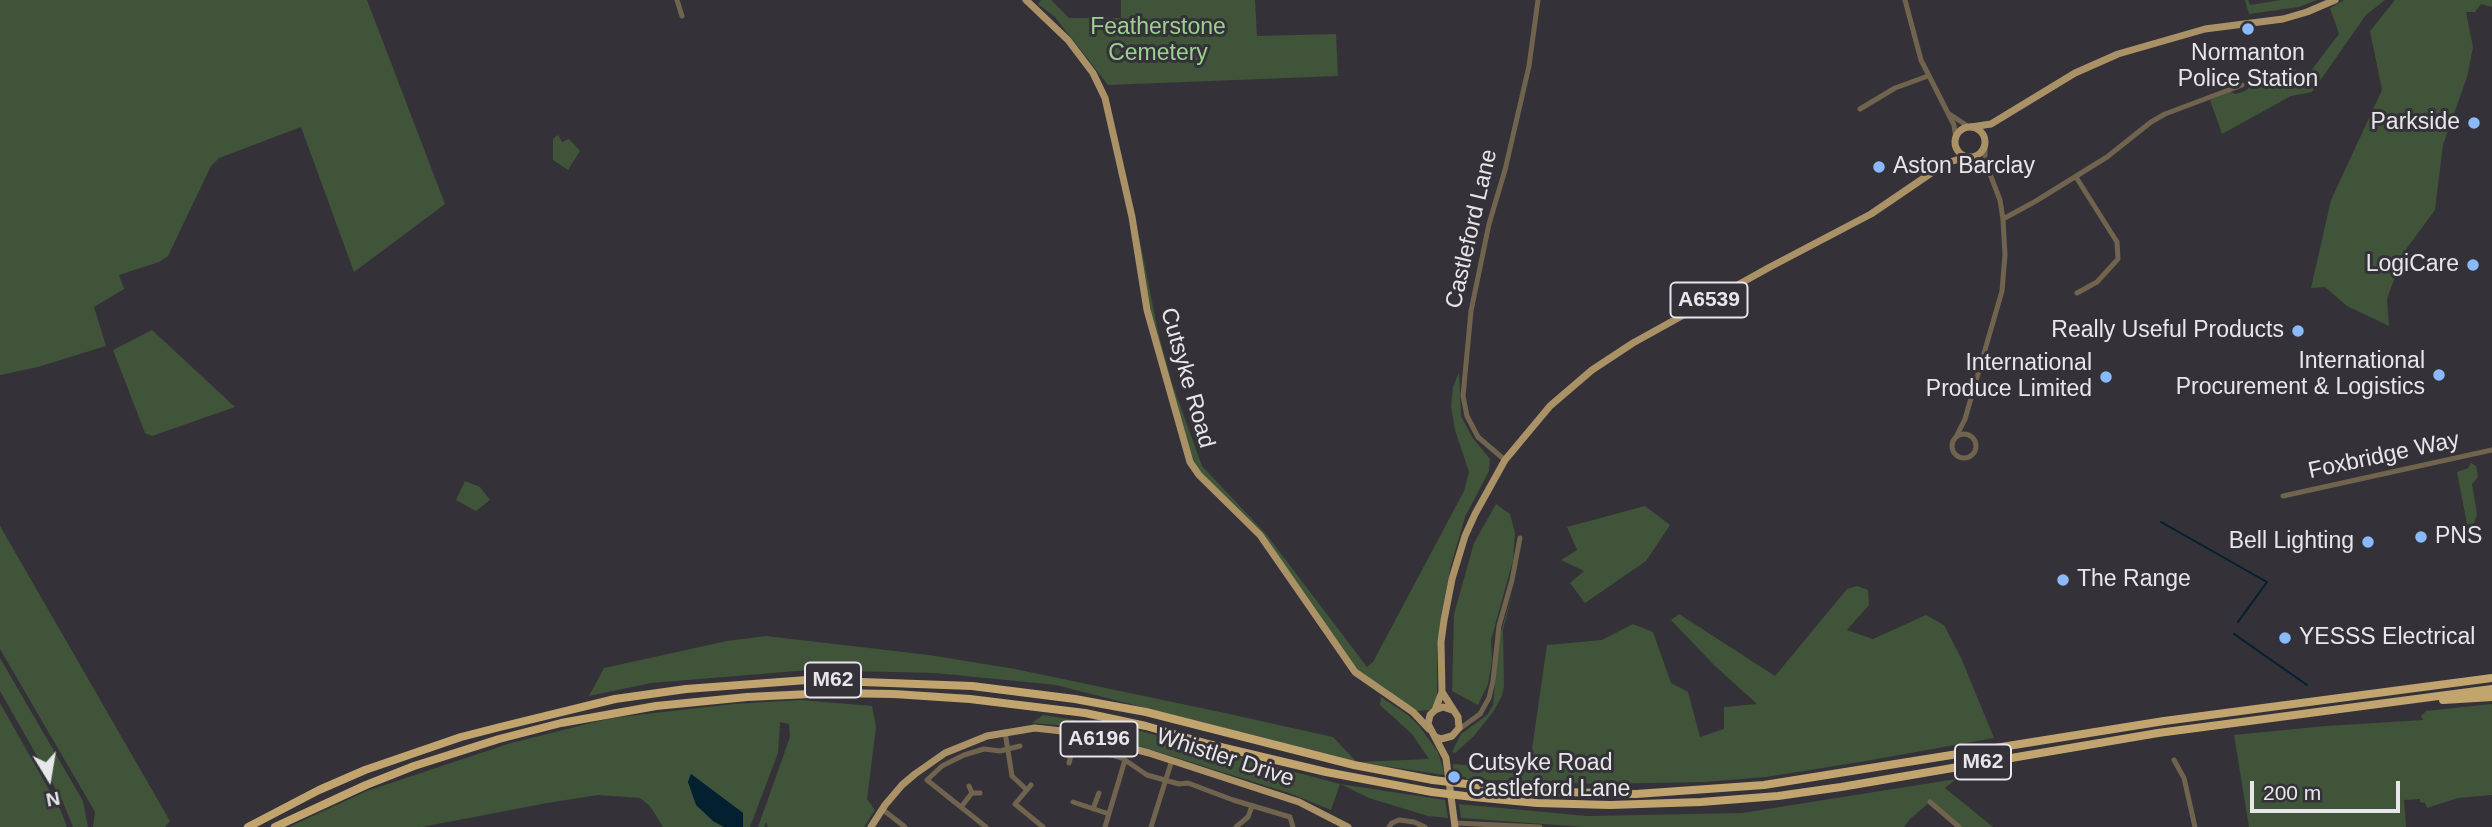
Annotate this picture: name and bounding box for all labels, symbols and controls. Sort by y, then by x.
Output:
park label: Featherstone Cemetery [1090,14,1226,68]
marker: Normanton Police Station [2240,21,2256,37]
place label: Normanton Police Station [2178,40,2318,94]
place label: Parkside [2371,109,2460,137]
marker: Parkside [2466,115,2482,131]
street label: Castleford Lane [1440,147,1504,311]
place label: Aston Barclay [1893,153,2035,181]
marker: Aston Barclay [1871,159,1887,175]
place label: LogiCare [2366,251,2459,279]
marker: LogiCare [2465,257,2481,273]
road number: A6539 [1670,282,1748,318]
street label: Cutsyke Road [1154,305,1220,451]
place label: Really Useful Products [2051,317,2284,345]
marker: Really Useful Products [2290,323,2306,339]
place label: International Procurement & Logistics [2176,348,2425,402]
place label: International Produce Limited [1926,350,2092,404]
marker: International Procurement & Logistics [2431,367,2447,383]
marker: International Produce Limited [2098,369,2114,385]
street label: Foxbridge Way [2306,427,2462,485]
place label: PNS [2435,523,2482,551]
place label: Bell Lighting [2229,528,2354,556]
marker: PNS [2413,529,2429,545]
marker: Bell Lighting [2360,534,2376,550]
place label: The Range [2077,566,2191,594]
marker: The Range [2055,572,2071,588]
place label: YESSS Electrical [2299,624,2475,652]
marker: YESSS Electrical [2277,630,2293,646]
road number: M62 [805,662,861,698]
road number: A6196 [1060,722,1138,756]
street label: Whistler Drive [1153,723,1297,793]
north arrow [14,743,84,813]
road number: M62 [1955,744,2011,780]
place label: Cutsyke Road Castleford Lane [1468,750,1630,804]
scale bar [2254,768,2404,812]
marker: Cutsyke Road Castleford Lane [1446,769,1462,785]
text: 200 m [2263,781,2321,804]
text: N [44,787,62,811]

